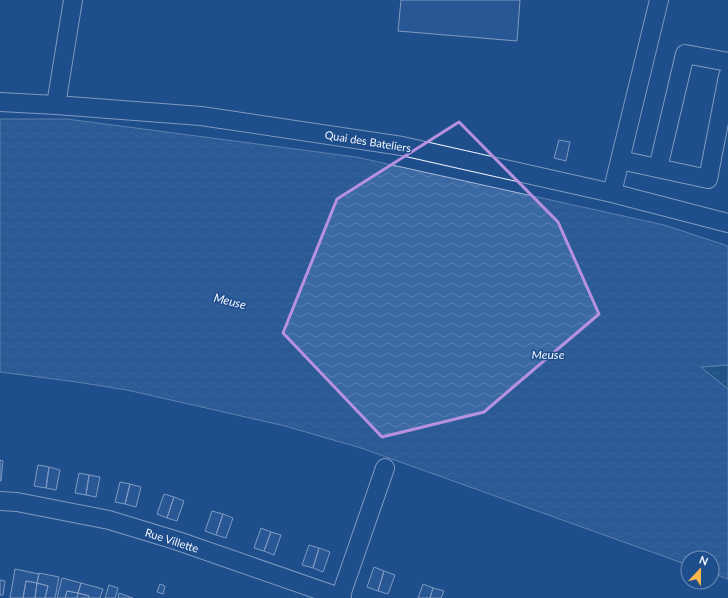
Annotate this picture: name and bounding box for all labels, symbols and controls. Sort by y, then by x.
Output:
street label: Quai des Bateliers [324,128,412,154]
water label: Meuse [212,290,248,312]
water label: Meuse [532,347,565,362]
street label: Rue Villette [144,525,201,555]
north arrow [680,550,720,590]
text: N [698,553,710,568]

